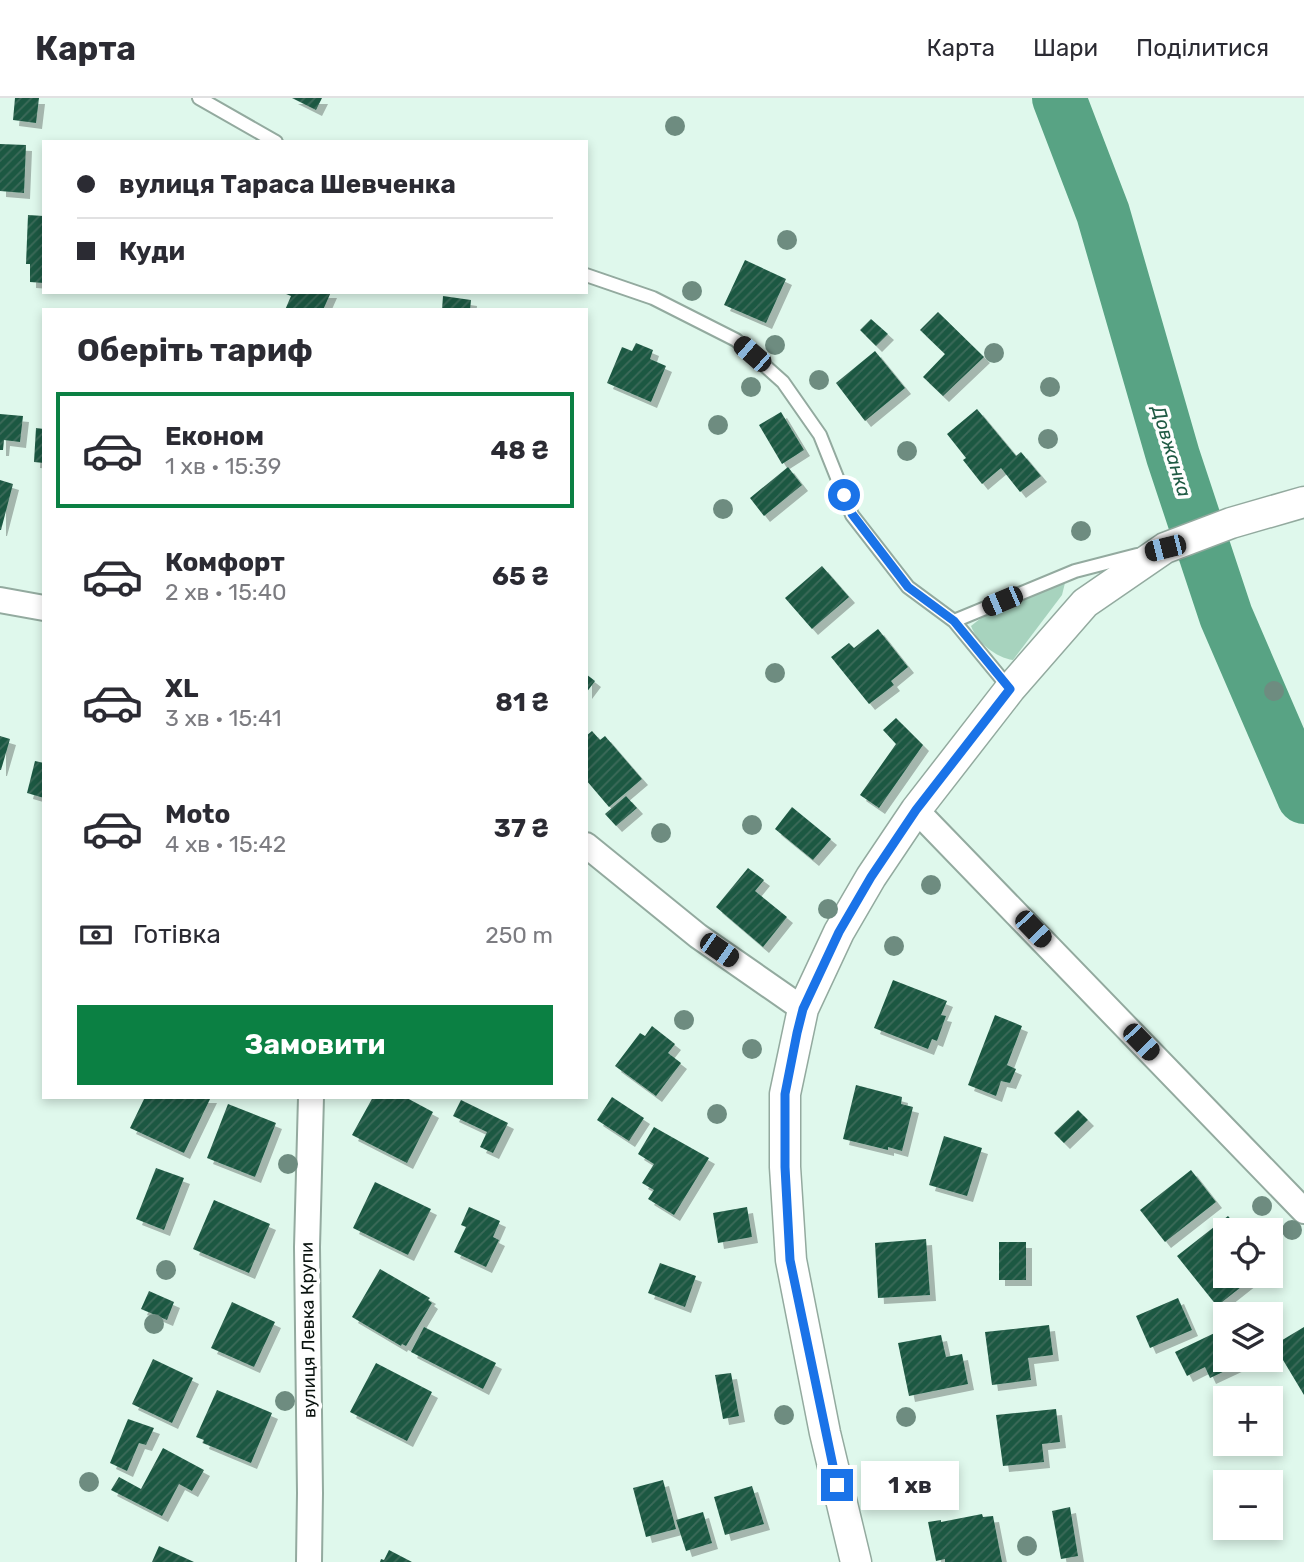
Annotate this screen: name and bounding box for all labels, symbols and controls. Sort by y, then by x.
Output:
text: Карта [35,29,136,68]
text: Карта [926,34,995,62]
text: Шари [1033,34,1098,62]
text: Поділитися [1136,34,1269,62]
text: вулиця Тараса Шевченка [119,169,456,200]
text: Куди [119,236,185,267]
text: Оберіть тариф [77,331,313,369]
car [730,332,775,376]
water label: Довжанка [1146,401,1196,500]
icon: car [81,419,144,482]
text: Економ [165,421,264,452]
text: 48 ₴ [490,435,549,466]
text: 1 хв · 15:39 [165,452,282,480]
route start [828,479,860,511]
car [1143,533,1188,563]
icon: car [81,545,144,608]
text: Комфорт [165,547,285,578]
text: 65 ₴ [492,561,549,592]
text: 2 хв · 15:40 [165,578,287,606]
car [979,583,1026,619]
icon: car [81,671,144,734]
text: XL [165,673,198,704]
text: 81 ₴ [495,687,549,718]
text: 3 хв · 15:41 [165,704,282,732]
icon: car [81,797,144,860]
text: Moto [165,799,230,830]
text: 37 ₴ [494,813,549,844]
text: 4 хв · 15:42 [165,830,286,858]
car [1011,907,1056,951]
icon: cash [77,916,115,954]
text: Готівка [133,919,221,950]
text: 250 m [485,921,553,949]
car [696,929,743,971]
button: Замовити [77,1005,553,1085]
car [1119,1020,1164,1064]
map controls [1213,1218,1283,1540]
button: locate [1213,1218,1283,1288]
street label: вулиця Левка Крупи [295,1242,321,1418]
button: layers [1213,1302,1283,1372]
button: + [1213,1386,1283,1456]
callout: 1 хв [862,1460,959,1510]
route end [821,1469,853,1501]
button: − [1213,1470,1283,1540]
text: 1 хв [888,1471,932,1499]

